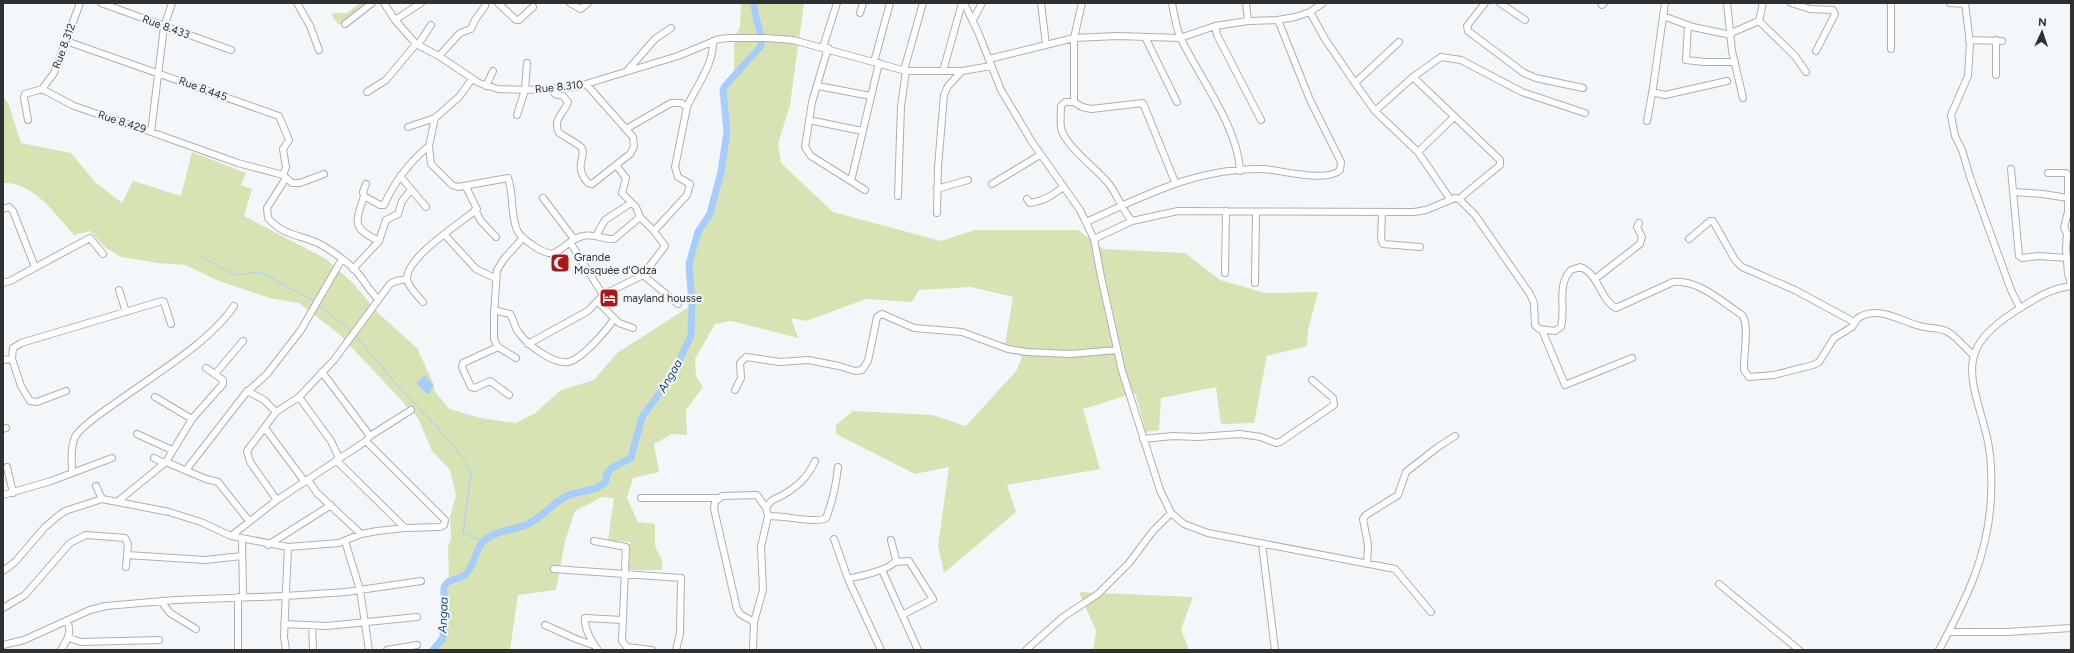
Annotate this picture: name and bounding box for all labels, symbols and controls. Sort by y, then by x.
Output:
street label: Rue 8.433 [140,12,192,42]
north arrow [2022,12,2062,52]
text: N [2038,16,2047,29]
street label: Rue 8.312 [50,21,78,71]
street label: Rue 8.445 [177,74,229,104]
street label: Rue 8.310 [534,78,584,96]
street label: Rue 8.429 [96,108,148,136]
place label: Grande Mosquée d'Odza [574,251,657,277]
mosque icon: Grande Mosquée d'Odza [549,252,571,274]
hotel icon: mayland housse [598,287,620,309]
place label: mayland housse [623,292,702,305]
water label: Angaa [654,357,685,396]
water label: Angaa [435,597,451,634]

